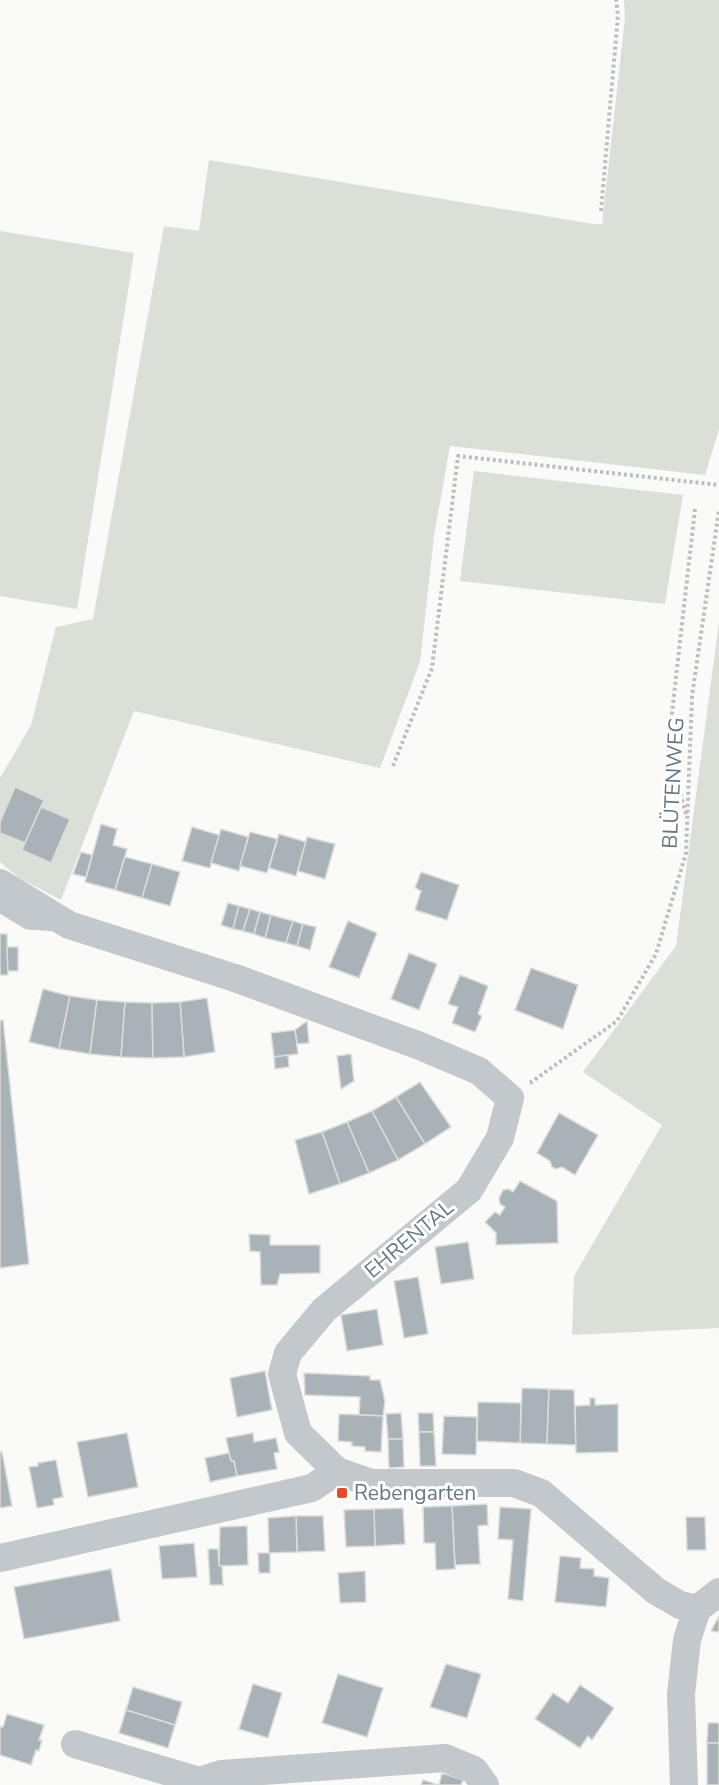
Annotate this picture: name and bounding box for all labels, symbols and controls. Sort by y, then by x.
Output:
street label: BLÜTENWEG [656,717,690,849]
street label: EHRENTAL [359,1193,460,1284]
place label: Rebengarten [354,1479,476,1507]
marker: Rebengarten [335,1486,349,1500]

